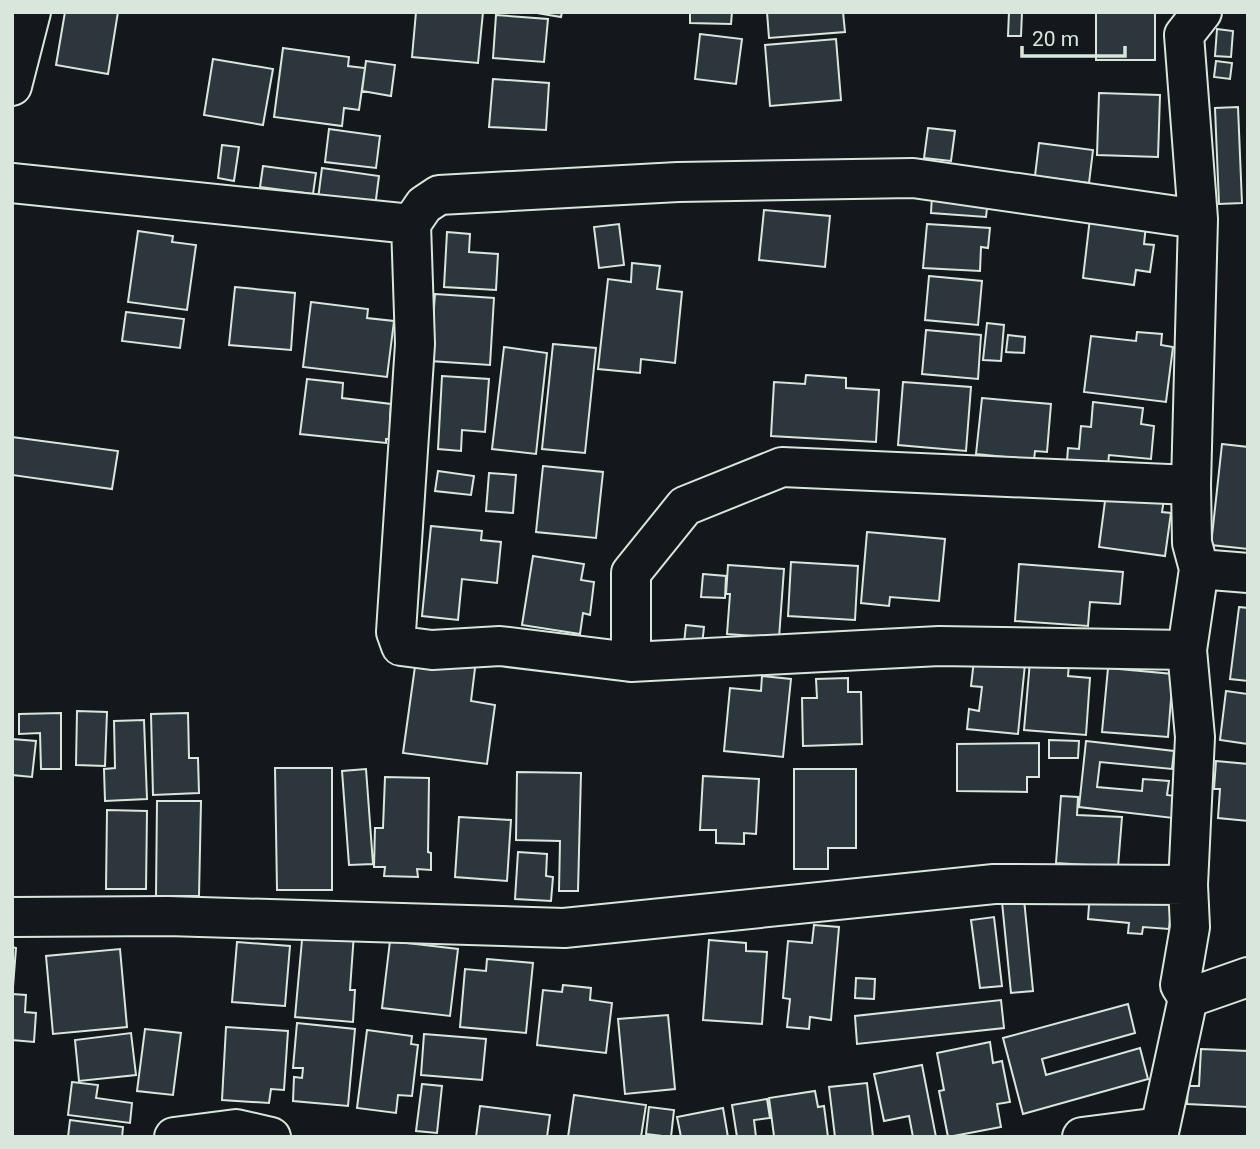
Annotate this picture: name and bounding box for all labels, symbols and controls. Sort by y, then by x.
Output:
scale bar [1022,14,1125,58]
text: 20 m [1032,27,1079,51]

